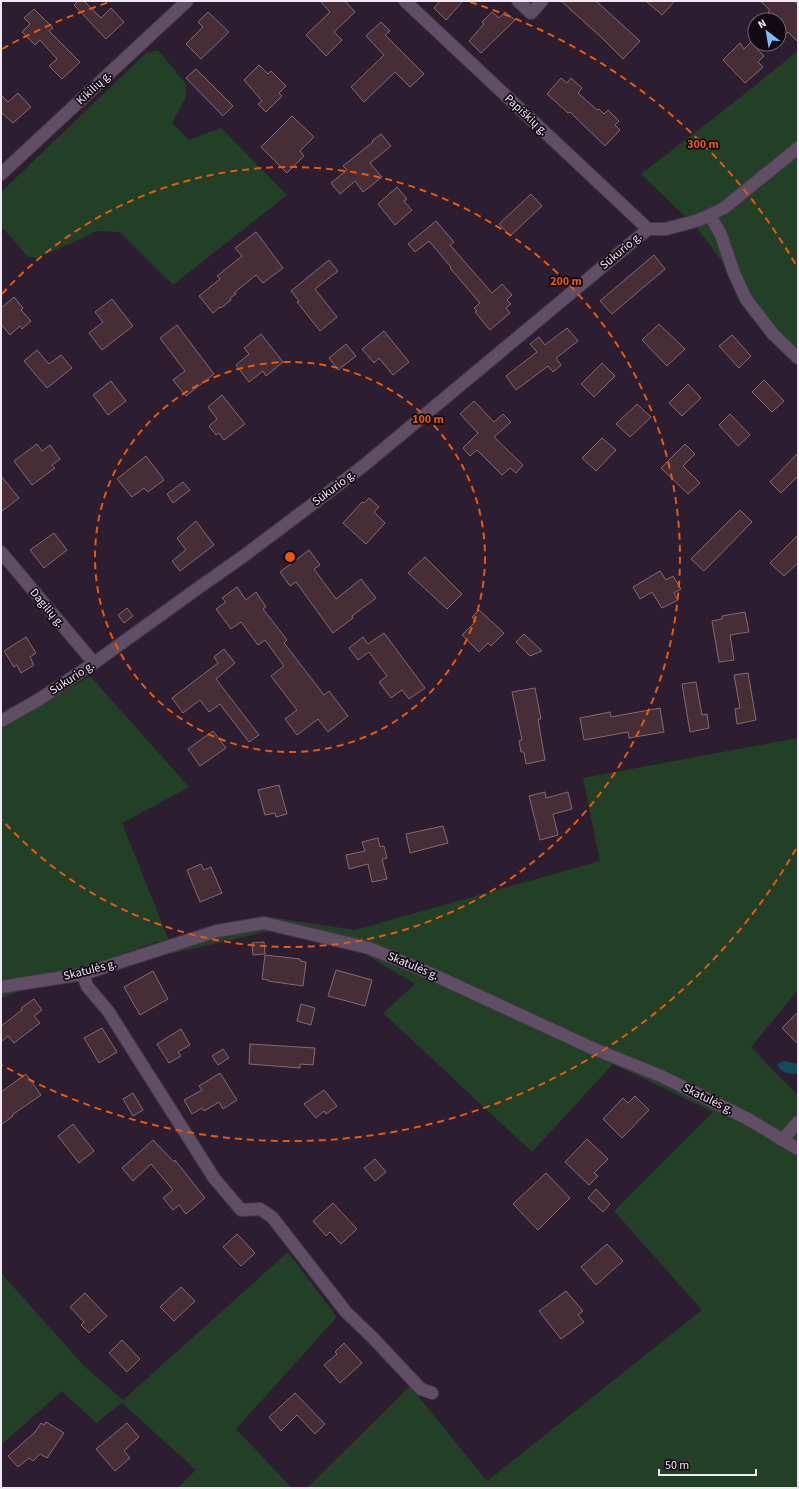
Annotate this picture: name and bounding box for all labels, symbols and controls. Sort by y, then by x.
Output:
north arrow [747,12,787,52]
text: N [755,16,769,32]
street label: Kikilių g. [73,67,115,109]
street label: Papiškių g. [501,90,551,140]
text: 300 m [687,136,719,153]
street label: Sūkurio g. [596,228,646,274]
text: 200 m [550,273,582,290]
text: 100 m [412,411,444,428]
street label: Sūkurio g. [309,466,359,510]
centre of rings [283,550,297,564]
street label: Dagilių g. [26,585,68,631]
street label: Sūkurio g. [46,657,98,699]
street label: Skatulės g. [385,948,441,984]
street label: Skatulės g. [62,955,118,985]
street label: Skatulės g. [680,1079,736,1119]
scale bar [659,1451,756,1477]
text: 50 m [665,1457,689,1474]

